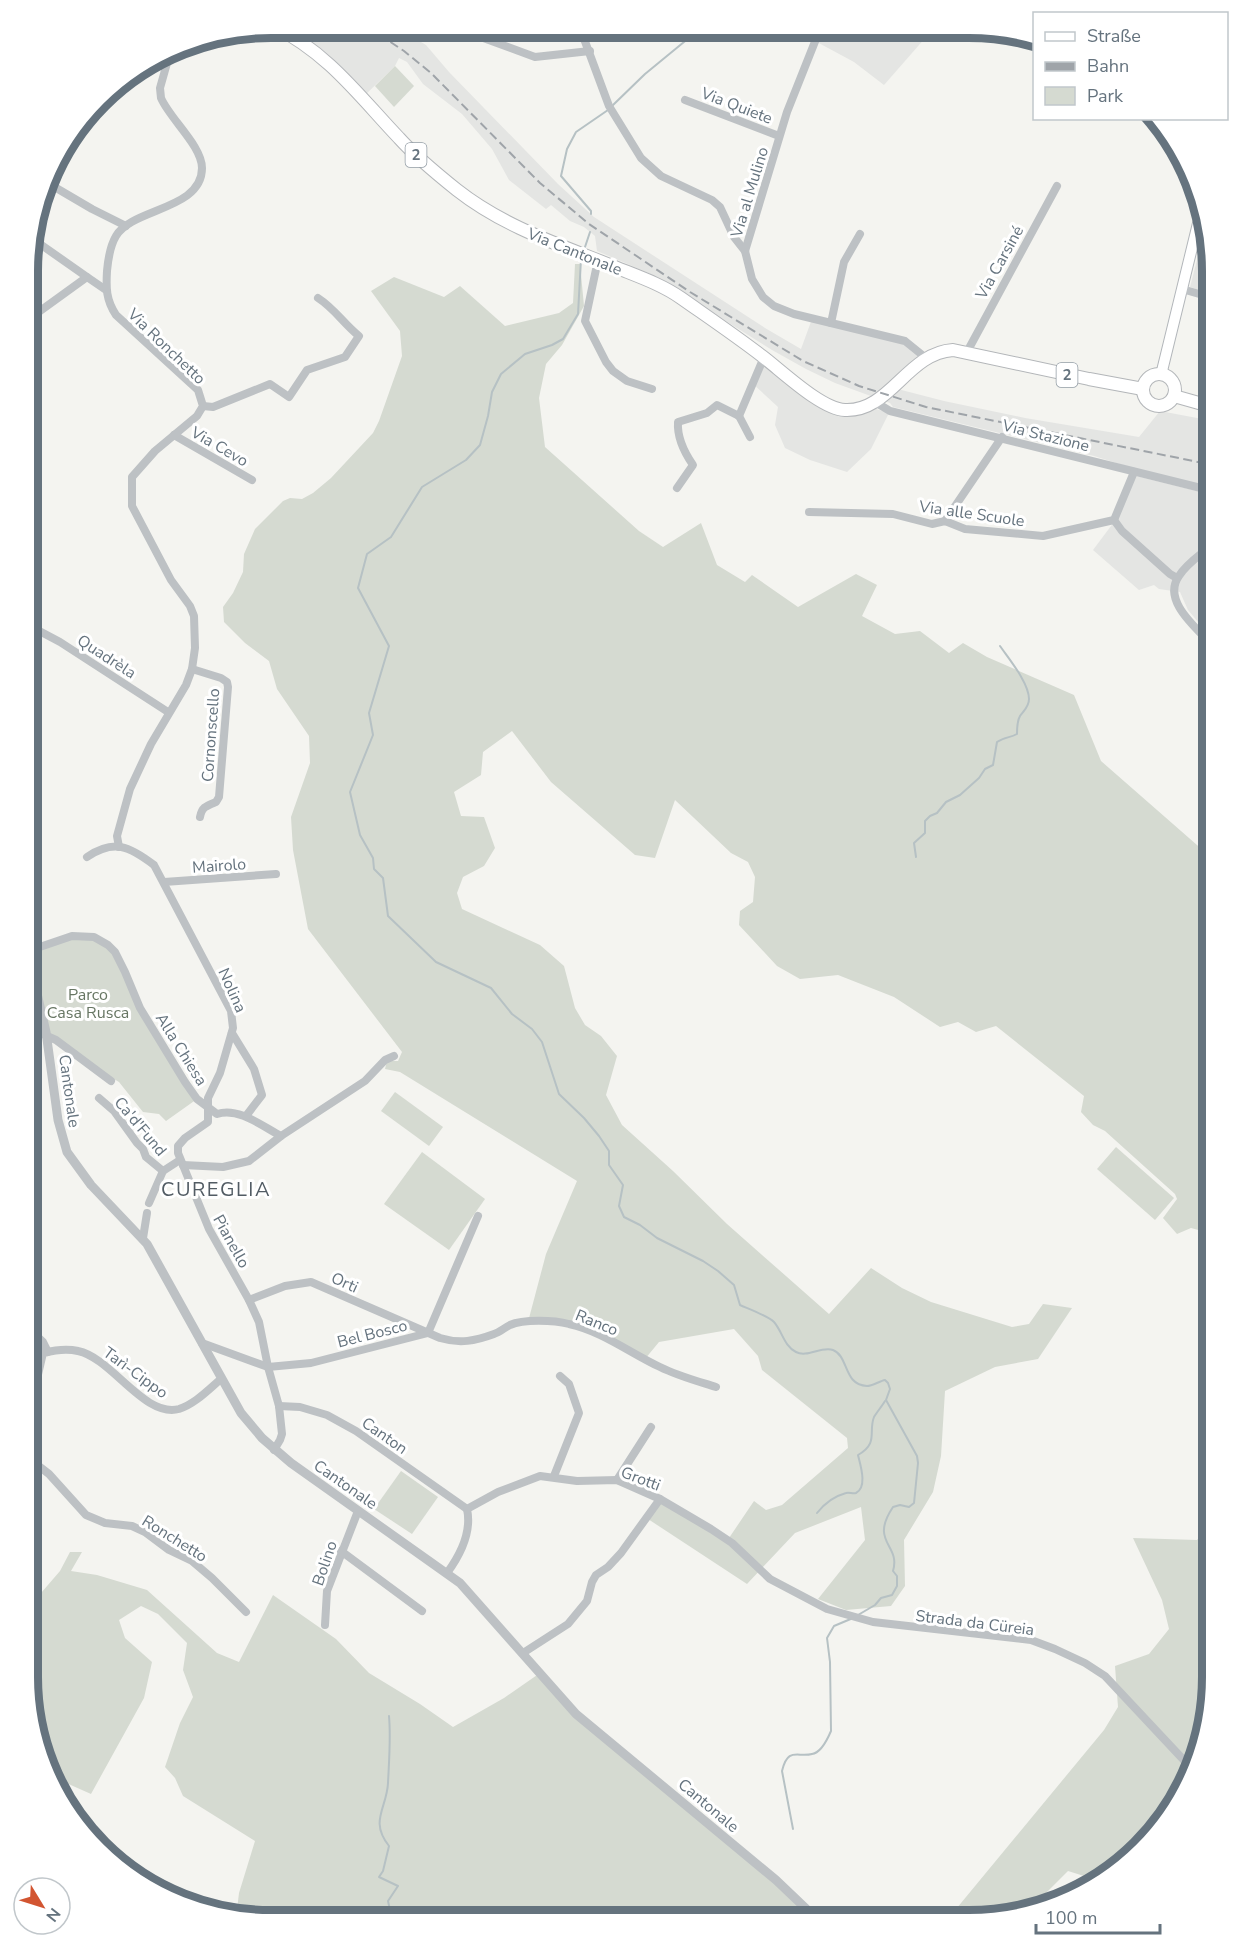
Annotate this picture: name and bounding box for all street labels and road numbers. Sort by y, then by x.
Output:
street label: Via Quiete [697,82,776,130]
road number: 2 [406,143,426,167]
street label: Via al Mulino [725,144,774,241]
street label: Via Carsiné [970,222,1029,304]
street label: Via Cantonale [523,223,625,281]
street label: Via Ronchetto [122,303,210,390]
road number: 2 [1056,363,1078,387]
street label: Via Stazione [999,414,1092,457]
street label: Via Cevo [186,421,252,472]
street label: Via alle Scuole [917,496,1026,532]
street label: Quadrèla [73,630,140,684]
street label: Cornonscello [197,687,225,783]
street label: Mairolo [191,853,247,879]
street label: Nolina [213,965,252,1016]
street label: Alla Chiesa [150,1009,212,1090]
street label: Cantonale [53,1053,85,1129]
street label: Ca'd'Fund [109,1092,172,1161]
street label: Pianello [207,1211,255,1272]
street label: Orti [327,1267,362,1299]
street label: Ranco [572,1304,621,1341]
street label: Bel Bosco [335,1315,410,1353]
street label: Tarì-Cippo [99,1342,172,1404]
street label: Canton [357,1412,412,1460]
street label: Cantonale [309,1455,382,1515]
street label: Grotti [618,1461,664,1497]
street label: Ronchetto [138,1510,211,1568]
street label: Bolino [307,1538,343,1589]
street label: Strada da Cüreia [914,1605,1035,1641]
street label: Cantonale [673,1774,743,1838]

